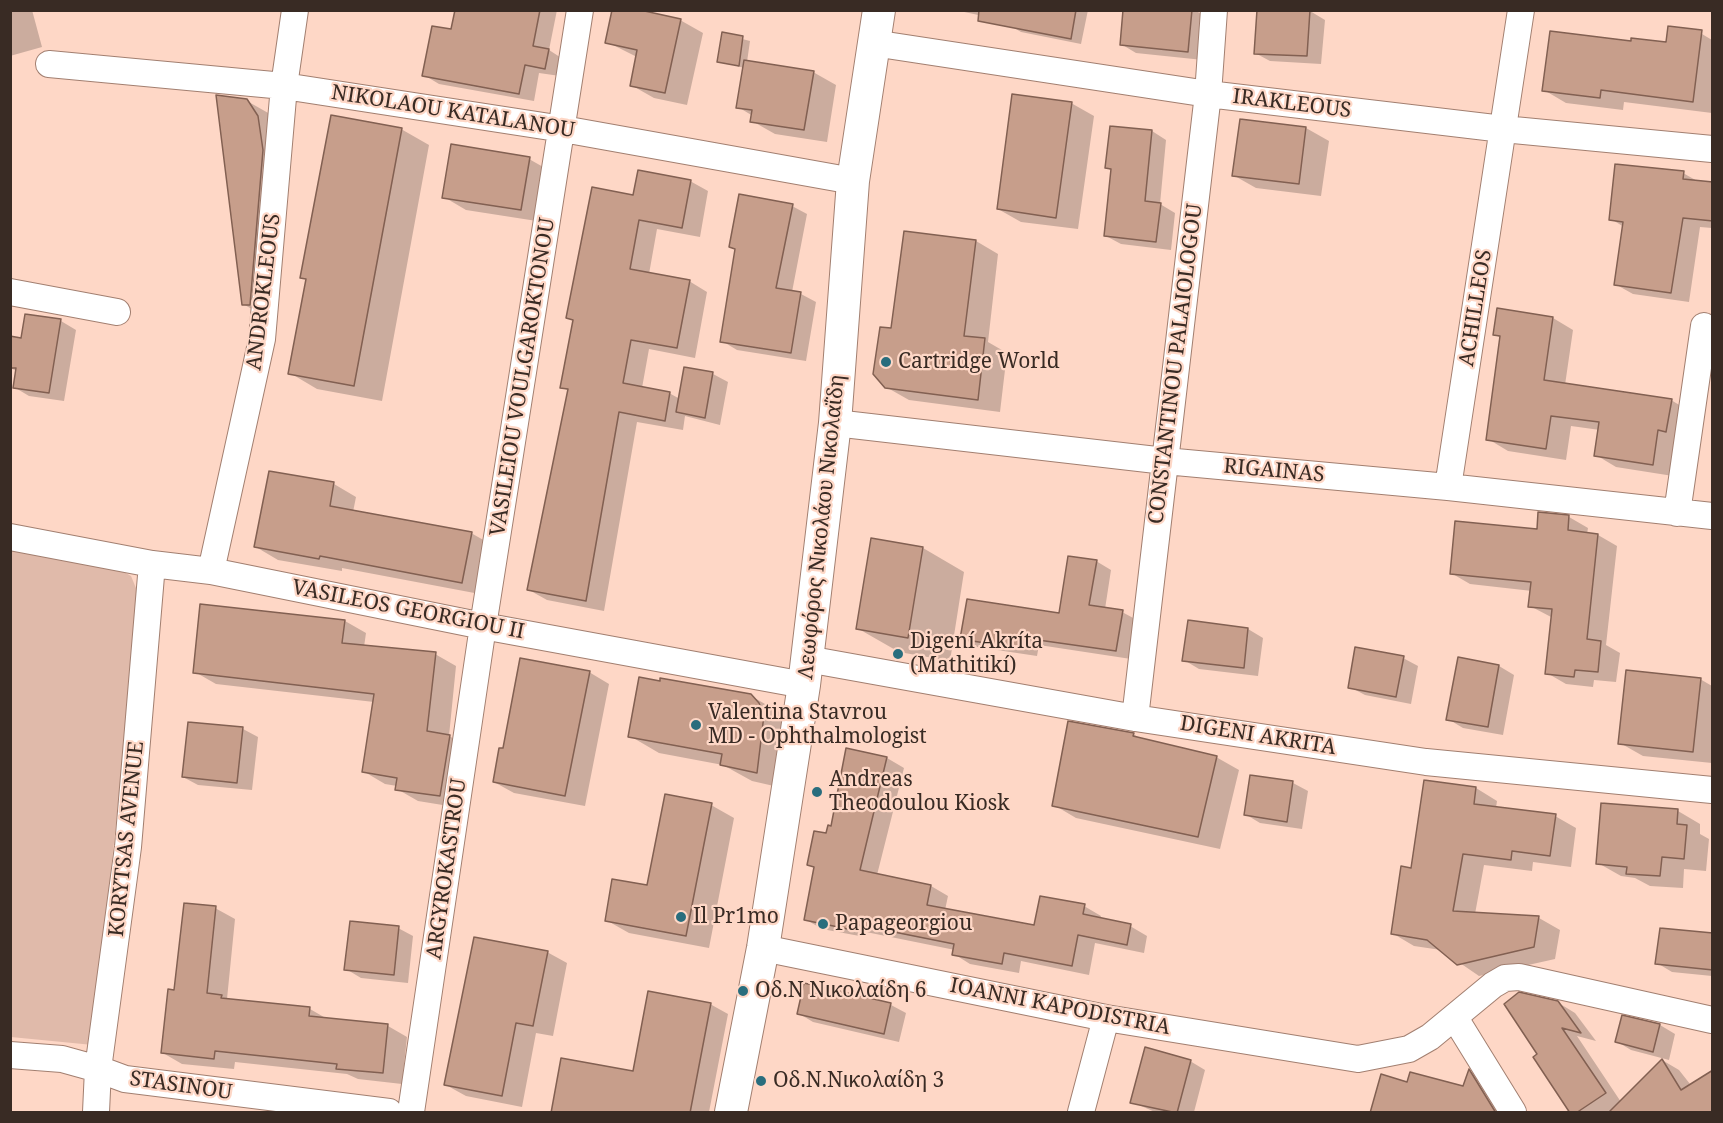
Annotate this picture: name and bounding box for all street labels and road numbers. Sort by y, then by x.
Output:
street label: NIKOLAOU KATALANOU [329,80,577,144]
street label: IRAKLEOUS [1231,84,1353,124]
street label: CONSTANTINOU PALAIOLOGOU [1144,202,1208,526]
street label: ANDROKLEOUS [242,212,286,372]
street label: VASILEIOU VOULGAROKTONOU [485,216,561,538]
street label: ACHILLEOS [1454,248,1498,368]
street label: Λεωφόρος Νικολάου Νικολαΐδη [793,373,851,681]
street label: RIGAINAS [1222,454,1326,488]
street label: VASILEOS GEORGIOU II [290,575,526,645]
street label: DIGENI AKRITA [1178,711,1338,761]
street label: KORYTSAS AVENUE [104,740,150,938]
street label: ARGYROKASTROU [422,777,472,961]
street label: IOANNI KAPODISTRIA [948,973,1172,1041]
street label: STASINOU [128,1066,234,1106]

